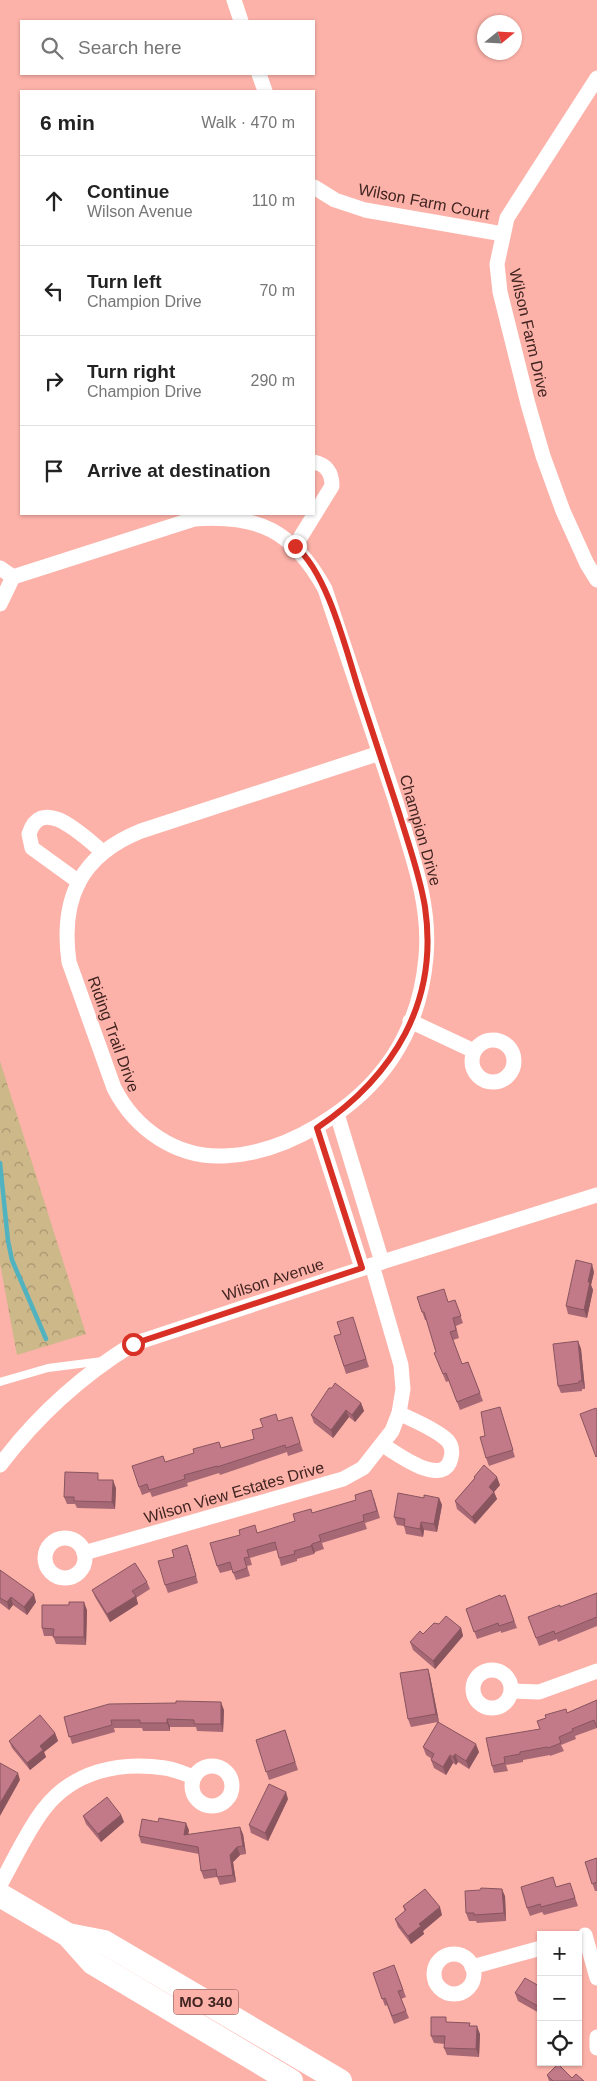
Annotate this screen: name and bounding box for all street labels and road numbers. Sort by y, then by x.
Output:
street label: Wilson Farm Court [357,180,492,223]
street label: Wilson Farm Drive [506,267,553,399]
street label: Champion Drive [397,773,445,888]
street label: Riding Trail Drive [85,974,142,1094]
street label: Wilson Avenue [220,1255,326,1304]
street label: Wilson View Estates Drive [142,1459,326,1526]
road number: MO 340 [174,1990,238,2014]

